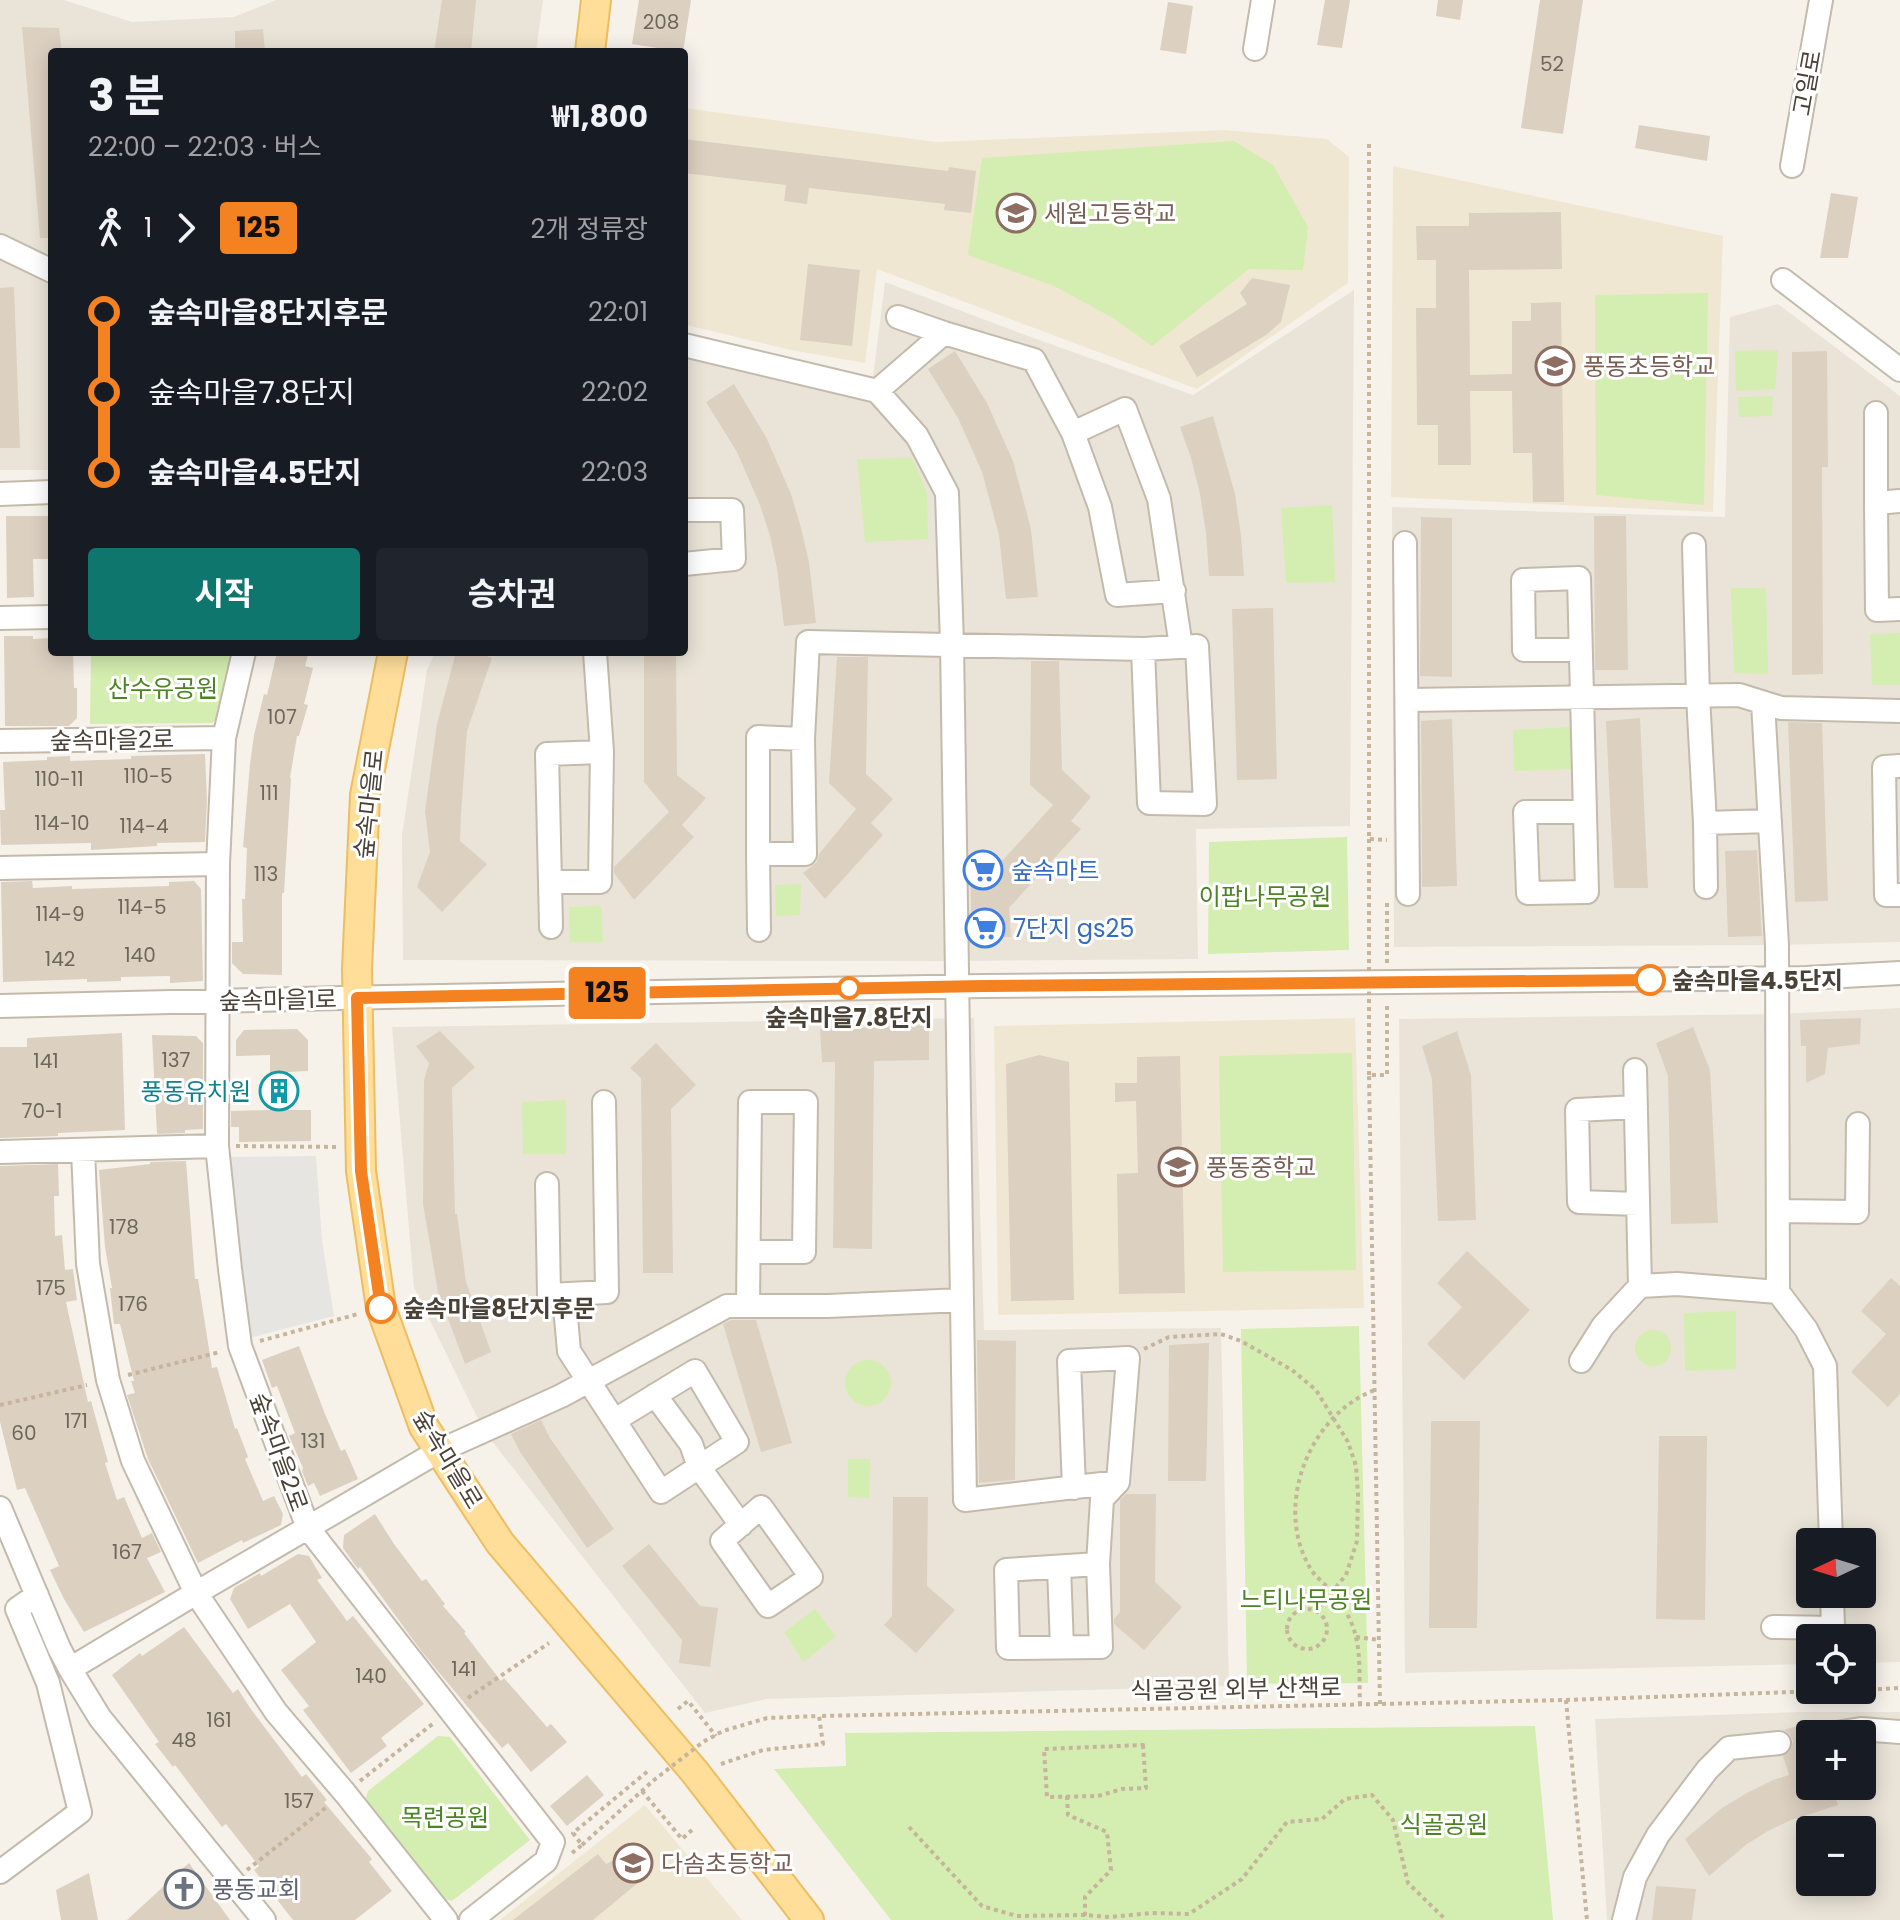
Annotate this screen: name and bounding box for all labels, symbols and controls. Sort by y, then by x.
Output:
house number: 208 [643,8,679,36]
street label: 고일로 [1785,48,1829,118]
house number: 52 [1540,50,1564,78]
text: 3 분 [88,65,164,126]
text: ₩1,800 [552,95,648,138]
text: 22:00 – 22:03 · 버스 [88,129,322,165]
school or university icon: 세원고등학교 [995,192,1037,234]
place label: 세원고등학교 [1044,197,1176,230]
icon: walk [88,206,132,250]
icon: forward [164,206,208,250]
text: 125 [236,208,281,247]
text: 1 [144,210,152,246]
text: 2개 정류장 [530,211,648,247]
text: 숲속마을8단지후문 [148,291,388,334]
text: 22:01 [588,294,648,330]
school or university icon: 풍동초등학교 [1534,345,1576,387]
place label: 풍동초등학교 [1583,350,1715,383]
text: 숲속마을7.8단지 [148,371,355,414]
text: 22:02 [581,374,648,410]
text: 숲속마을4.5단지 [148,451,362,494]
text: 22:03 [581,454,648,490]
button: 시작 [88,548,360,640]
button: 승차권 [376,548,648,640]
park label: 산수유공원 [108,672,218,705]
house number: 107 [267,703,297,731]
street label: 숲속마을2로 [50,722,174,758]
street label: 숲속마을로 [347,747,391,861]
house number: 110-5 [124,762,172,790]
house number: 110-11 [34,765,84,793]
house number: 111 [259,779,279,807]
house number: 114-10 [34,809,90,837]
house number: 114-4 [120,812,168,840]
supermarket icon: 숲속마트 [962,849,1004,891]
place label: 숲속마트 [1011,854,1099,887]
house number: 113 [254,860,278,888]
park label: 이팝나무공원 [1199,880,1331,913]
house number: 114-5 [118,893,166,921]
house number: 114-9 [36,900,85,928]
supermarket icon: 7단지 gs25 [964,907,1006,949]
place label: 7단지 gs25 [1013,912,1134,945]
house number: 140 [124,941,156,969]
house number: 142 [45,945,75,973]
place label: 숲속마을4.5단지 [1672,964,1843,997]
marker: 숲속마을4.5단지 [1635,965,1665,995]
line badge: 125 [561,967,653,1019]
text: 125 [585,973,629,1012]
marker: 숲속마을7.8단지 [838,977,860,999]
street label: 숲속마을1로 [219,982,337,1018]
place label: 숲속마을7.8단지 [765,1001,933,1034]
house number: 137 [161,1046,191,1074]
house number: 141 [33,1047,59,1075]
building icon: 풍동유치원 [258,1070,300,1112]
place label: 풍동유치원 [141,1075,251,1108]
house number: 70-1 [22,1097,62,1125]
school or university icon: 풍동중학교 [1157,1146,1199,1188]
place label: 풍동중학교 [1206,1151,1316,1184]
house number: 178 [109,1213,139,1241]
house number: 175 [36,1274,66,1302]
house number: 176 [118,1290,148,1318]
place label: 숲속마을8단지후문 [403,1292,595,1325]
marker: 숲속마을8단지후문 [366,1293,396,1323]
street label: 숲속마을2로 [242,1388,316,1516]
street label: 숲속마을로 [405,1403,491,1515]
house number: 171 [64,1407,88,1435]
house number: 60 [11,1419,37,1447]
house number: 131 [301,1427,325,1455]
north arrow [1796,1528,1876,1608]
map controls [1796,1528,1876,1896]
house number: 167 [112,1538,142,1566]
park label: 느티나무공원 [1240,1583,1372,1616]
button: locate [1796,1624,1876,1704]
house number: 141 [451,1655,477,1683]
house number: 140 [355,1662,387,1690]
street label: 식골공원 외부 산책로 [1130,1671,1342,1707]
house number: 161 [206,1706,232,1734]
button: + [1796,1720,1876,1800]
house number: 48 [171,1726,197,1754]
house number: 157 [284,1787,314,1815]
park label: 목련공원 [401,1801,489,1834]
park label: 식골공원 [1400,1808,1488,1841]
button: − [1796,1816,1876,1896]
school or university icon: 다솜초등학교 [612,1842,654,1884]
place label: 다솜초등학교 [661,1847,793,1880]
church icon: 풍동교회 [163,1868,205,1910]
place label: 풍동교회 [212,1873,300,1906]

